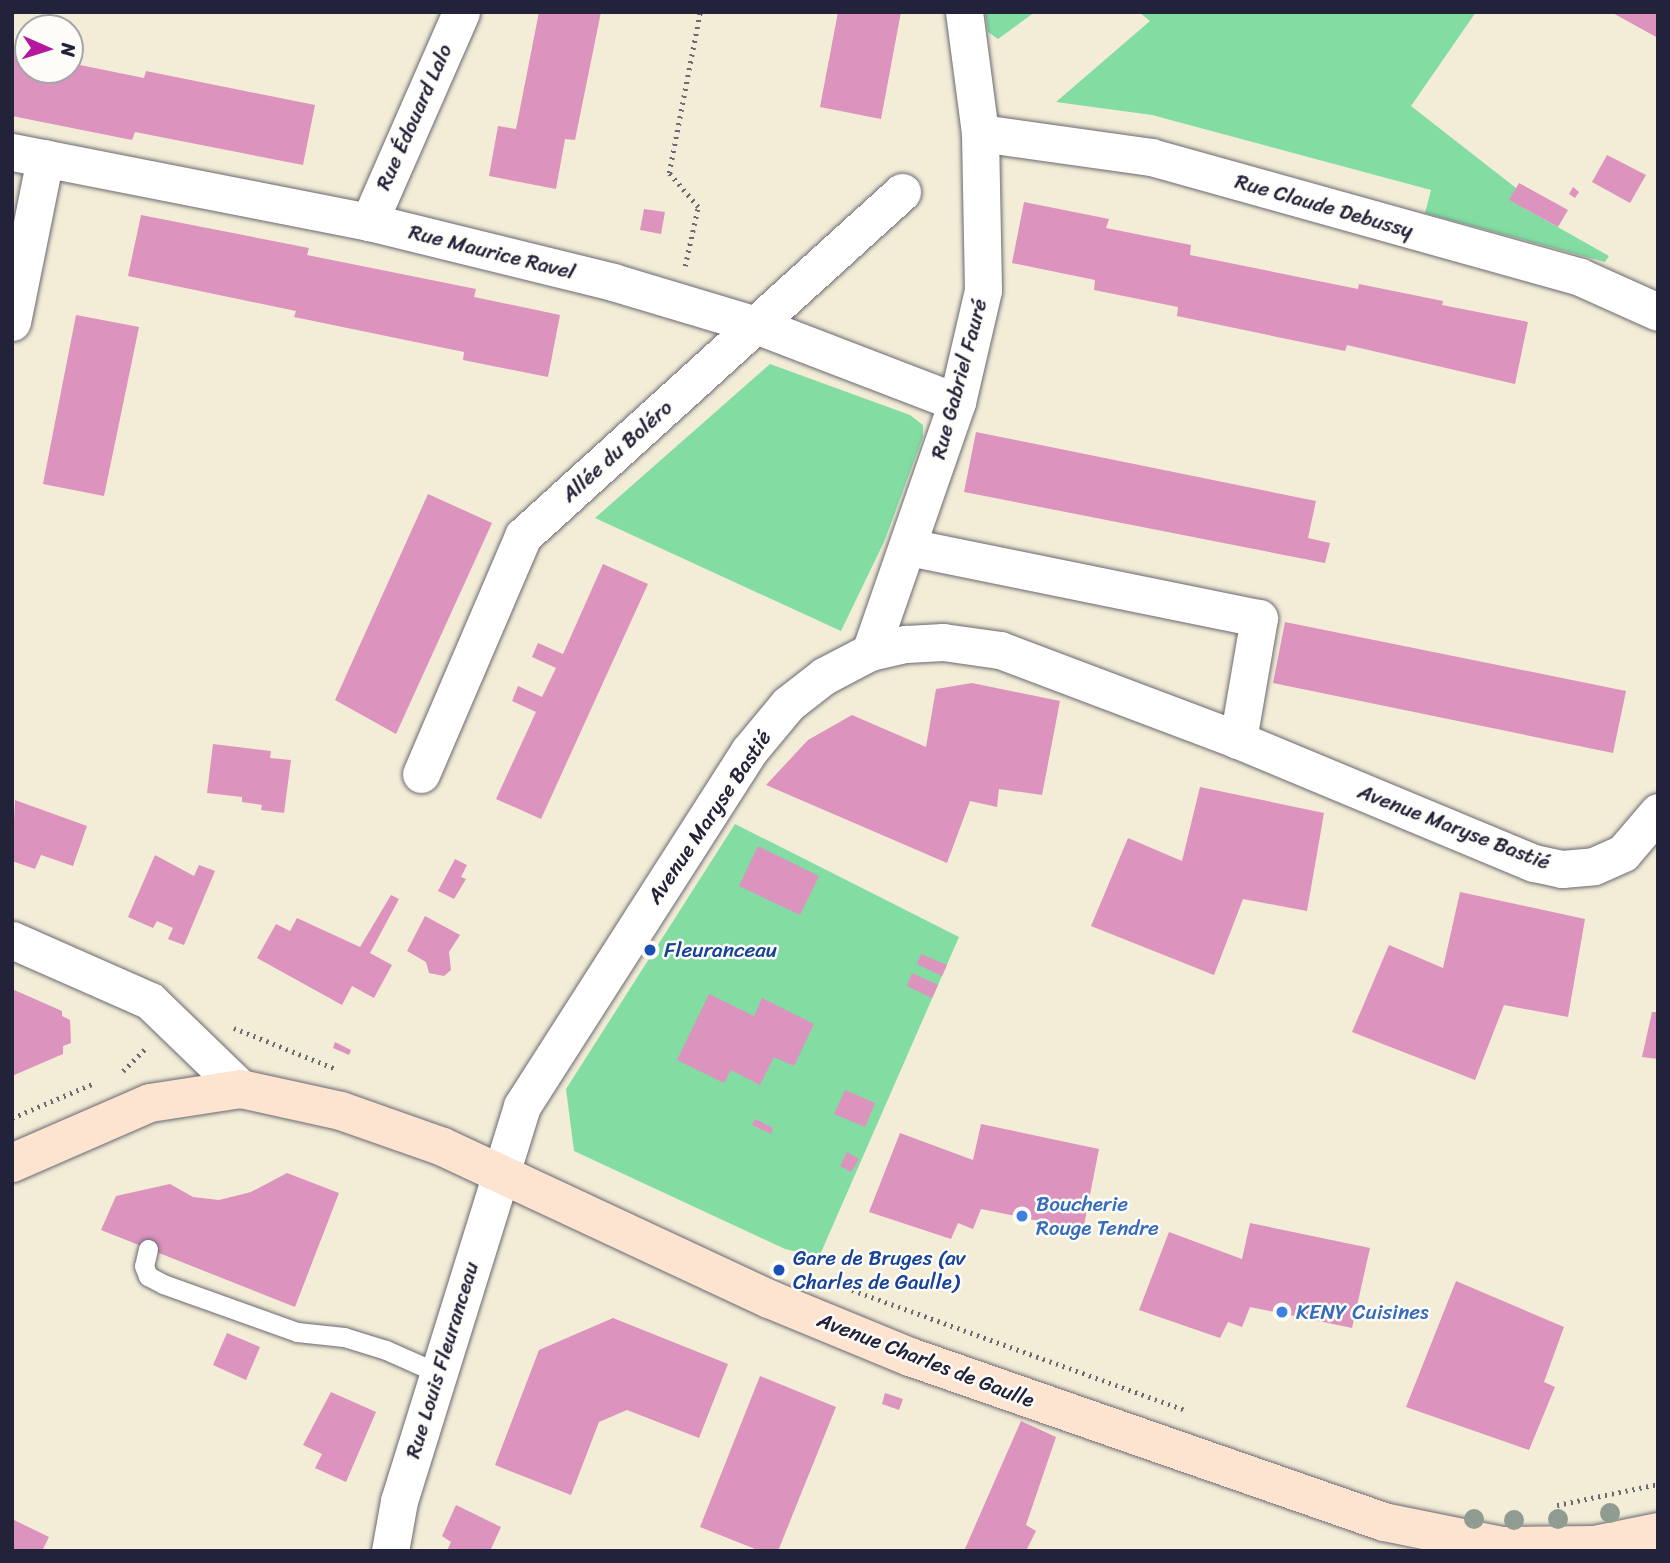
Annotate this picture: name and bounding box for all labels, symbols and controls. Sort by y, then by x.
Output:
north arrow [14,14,84,84]
street label: Rue Édouard Lalo [370,40,458,194]
text: N [52,43,85,57]
street label: Rue Claude Debussy [1233,169,1415,243]
street label: Rue Maurice Ravel [406,219,578,285]
street label: Rue Gabriel Fauré [926,297,992,461]
street label: Allée du Boléro [556,395,678,507]
street label: Avenue Maryse Bastié [642,725,776,909]
street label: Avenue Maryse Bastié [1354,779,1554,875]
place label: Fleuranceau [664,937,777,963]
marker: Fleuranceau [642,942,658,958]
place label: Boucherie Rouge Tendre [1036,1191,1159,1241]
marker: Boucherie Rouge Tendre [1014,1208,1030,1224]
place label: Gare de Bruges (av Charles de Gaulle) [793,1245,965,1295]
street label: Rue Louis Fleuranceau [400,1258,484,1462]
marker: Gare de Bruges (av Charles de Gaulle) [771,1262,787,1278]
place label: KENY Cuisines [1296,1299,1429,1325]
marker: KENY Cuisines [1274,1304,1290,1320]
street label: Avenue Charles de Gaulle [813,1307,1039,1413]

